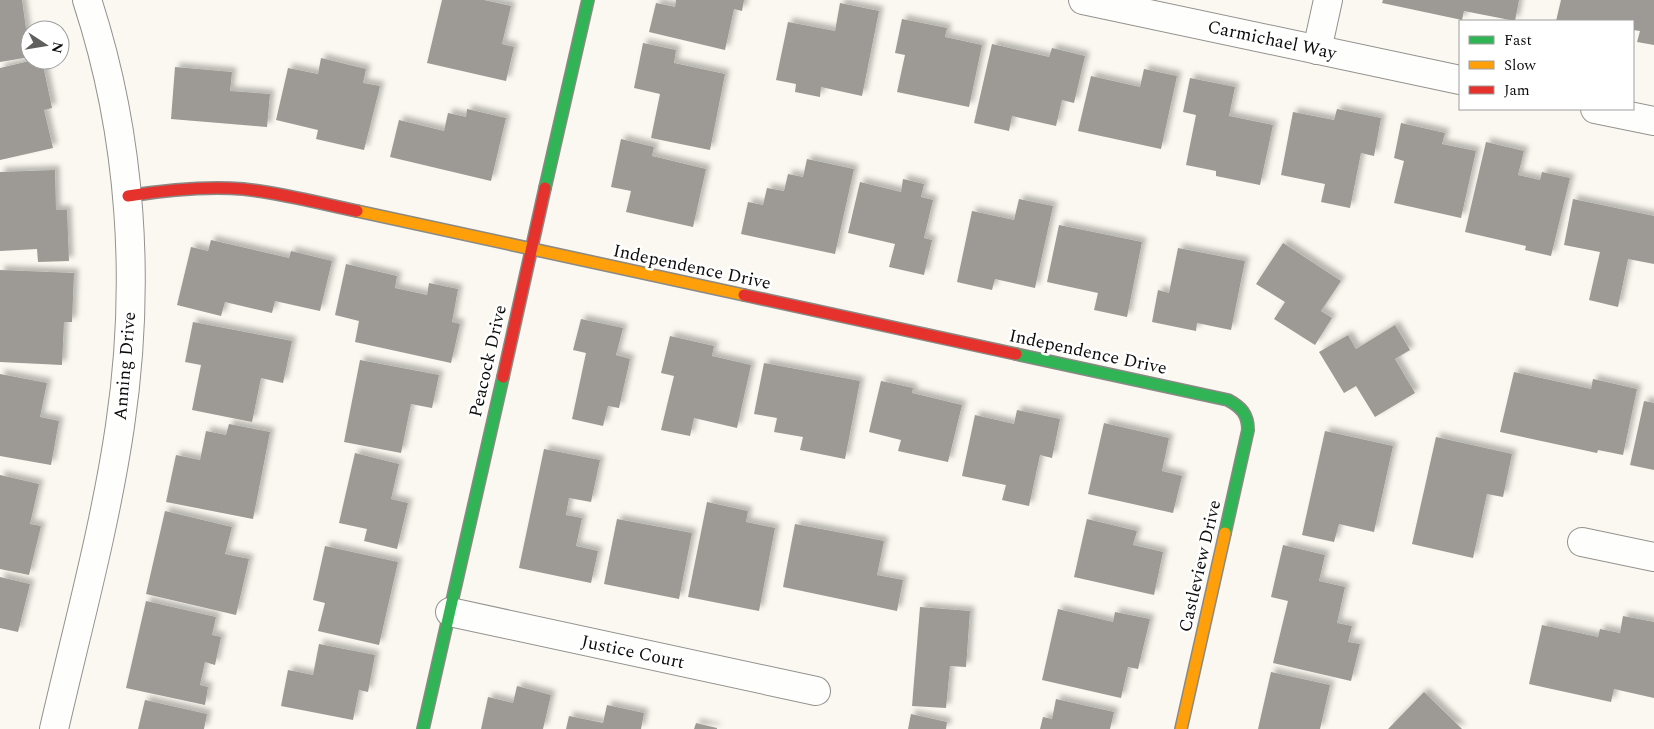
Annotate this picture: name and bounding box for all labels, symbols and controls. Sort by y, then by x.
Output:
street label: Carmichael Way [1205,13,1340,67]
north arrow [20,20,70,70]
legend [1459,20,1634,110]
text: Fast [1504,29,1532,52]
text: N [46,40,69,55]
text: Slow [1504,54,1536,77]
text: Jam [1504,79,1530,102]
street label: Independence Drive [610,237,774,297]
street label: Peacock Drive [462,302,514,420]
street label: Anning Drive [107,311,143,421]
street label: Independence Drive [1006,322,1170,382]
street label: Castleview Drive [1172,497,1228,635]
street label: Justice Court [579,628,687,676]

